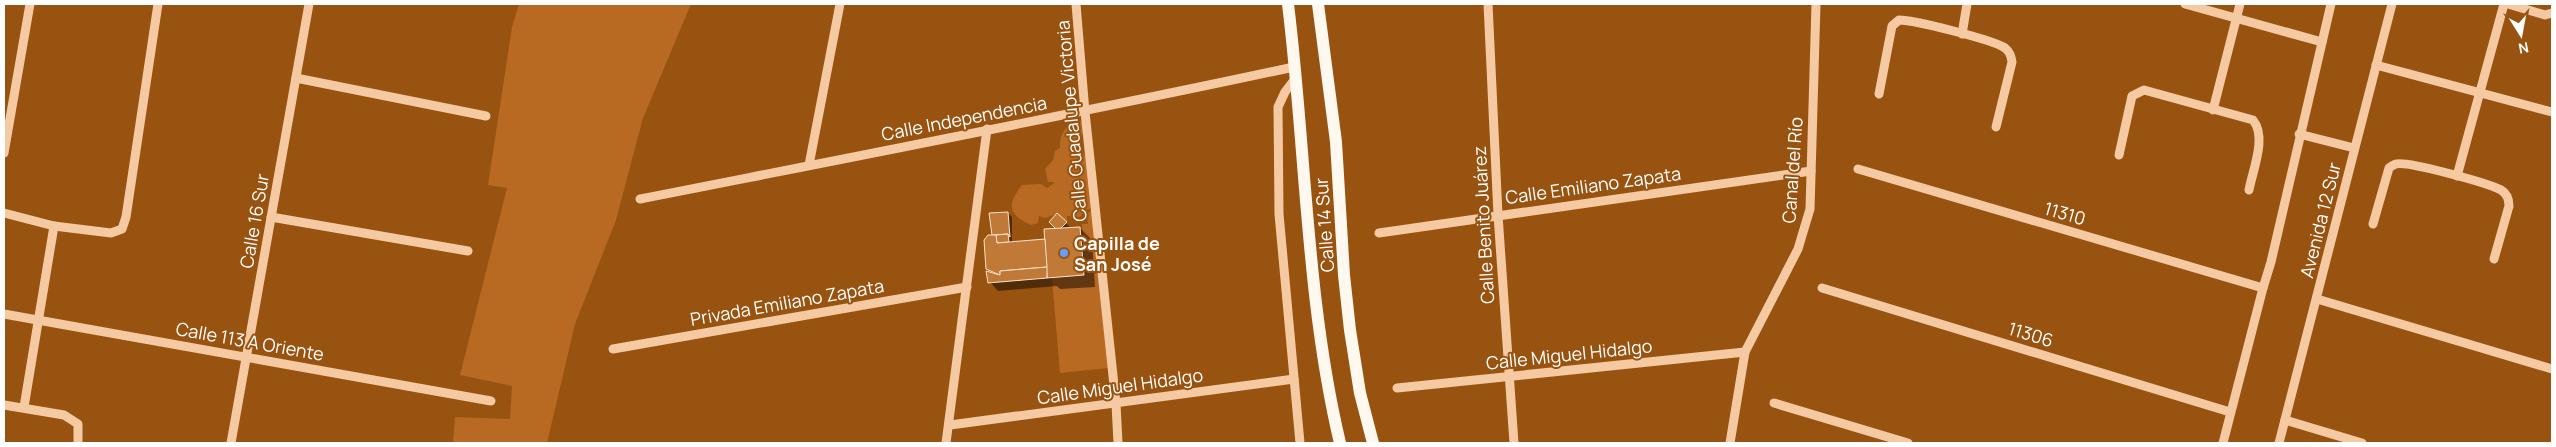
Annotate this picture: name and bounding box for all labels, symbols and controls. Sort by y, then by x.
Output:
north arrow [2496,10,2546,60]
street label: Calle Guadalupe Victoria [1050,19,1092,223]
text: N [2517,38,2530,59]
street label: Calle Independencia [879,90,1049,146]
street label: Canal del Río [1776,116,1808,224]
street label: Calle Benito Juárez [1467,145,1499,305]
street label: Avenida 12 Sur [2294,159,2346,280]
street label: Calle Emiliano Zapata [1504,161,1682,209]
street label: Calle 16 Sur [234,171,274,270]
street label: Calle 14 Sur [1309,176,1339,273]
street label: 11310 [2042,196,2088,230]
place label: Capilla de San José [1074,231,1160,276]
marker: Capilla de San José [1058,247,1070,259]
street label: Privada Emiliano Zapata [688,273,886,331]
street label: Calle 113 A Oriente [174,316,326,366]
street label: 11306 [2005,316,2057,352]
street label: Calle Miguel Hidalgo [1485,333,1653,375]
street label: Calle Miguel Hidalgo [1036,362,1204,410]

